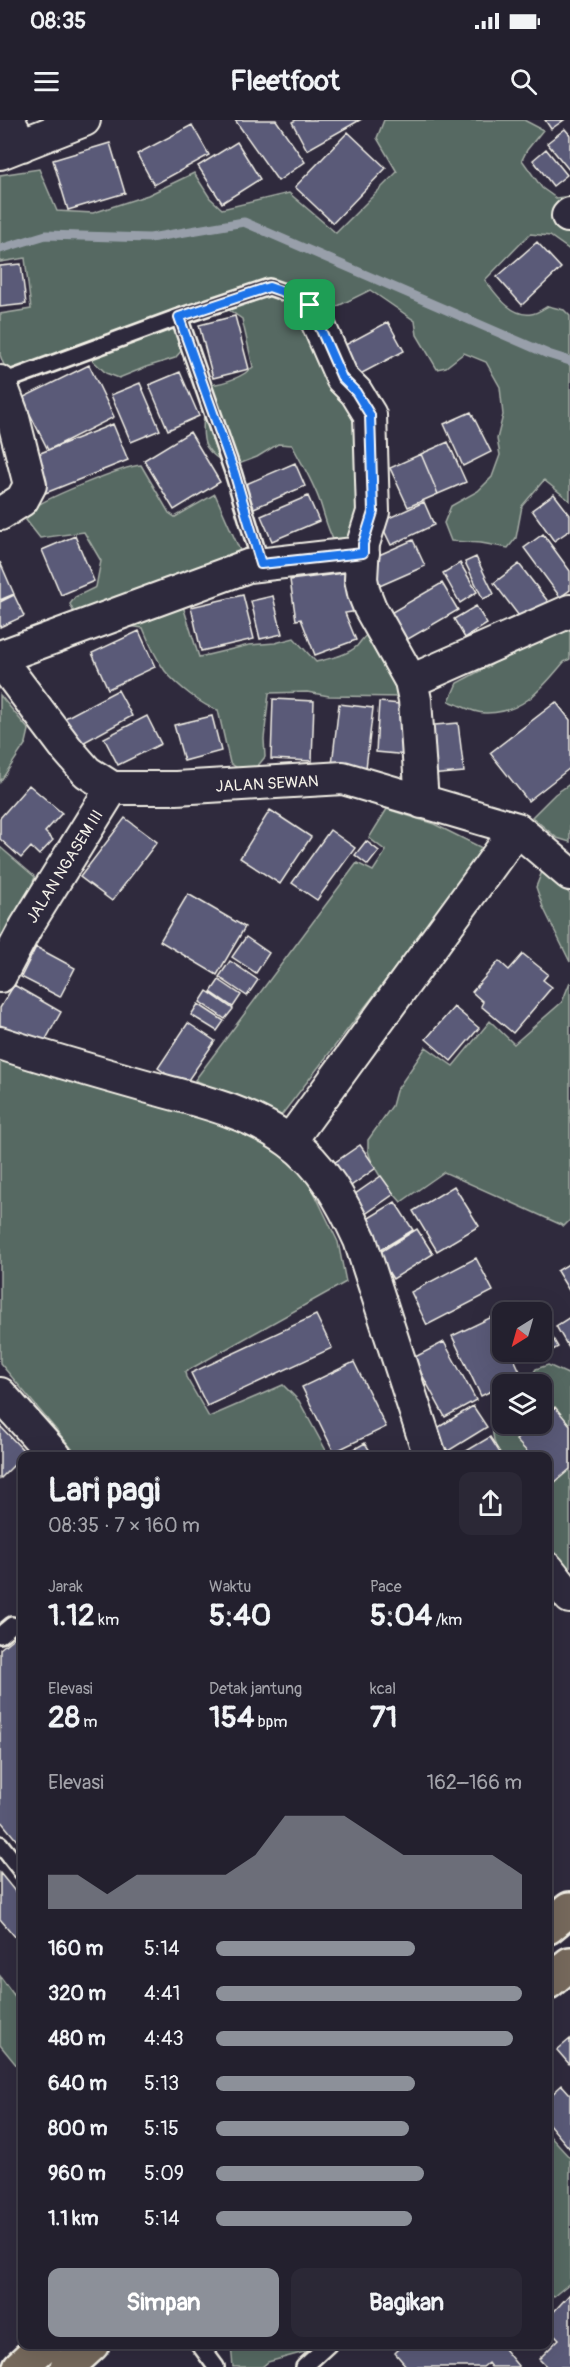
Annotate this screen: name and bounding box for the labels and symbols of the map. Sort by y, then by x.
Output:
pin [284,279,335,330]
street label: JALAN SEWAN [215,771,319,797]
street label: JALAN NGASEM III [22,806,108,927]
north arrow [492,1302,552,1362]

